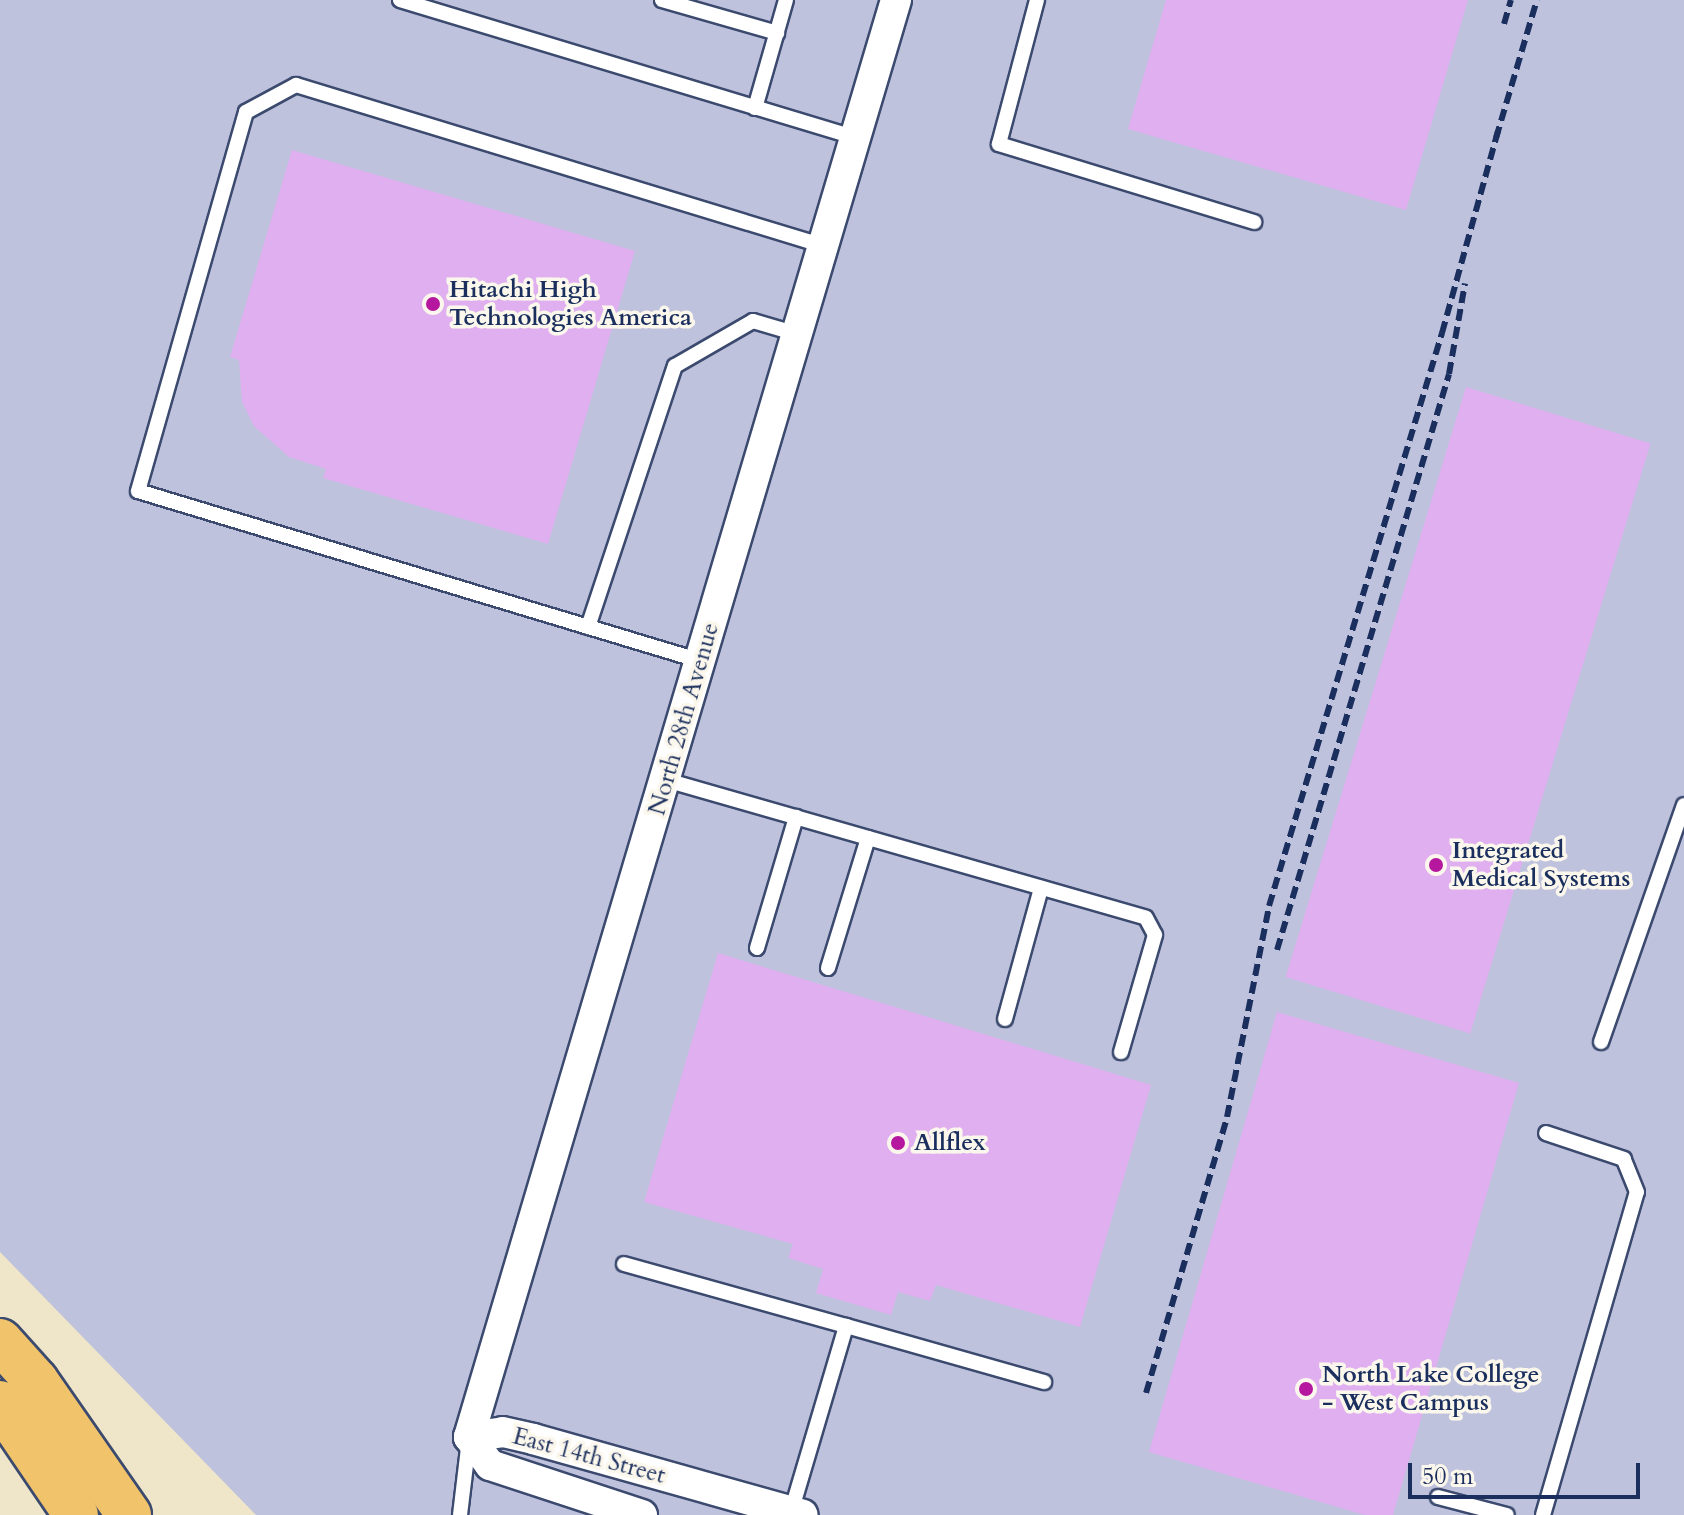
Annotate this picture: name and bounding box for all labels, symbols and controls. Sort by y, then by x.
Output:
place label: Hitachi High Technologies America [449,276,692,332]
marker: Hitachi High Technologies America [424,295,442,313]
street label: North 28th Avenue [643,619,725,819]
place label: Integrated Medical Systems [1452,837,1630,893]
marker: Integrated Medical Systems [1427,856,1445,874]
place label: Allflex [914,1129,986,1157]
marker: Allflex [889,1134,907,1152]
place label: North Lake College - West Campus [1322,1361,1539,1417]
marker: North Lake College - West Campus [1297,1380,1315,1398]
street label: East 14th Street [510,1422,668,1490]
scale bar [1412,1447,1644,1497]
text: 50 m [1422,1460,1473,1493]

